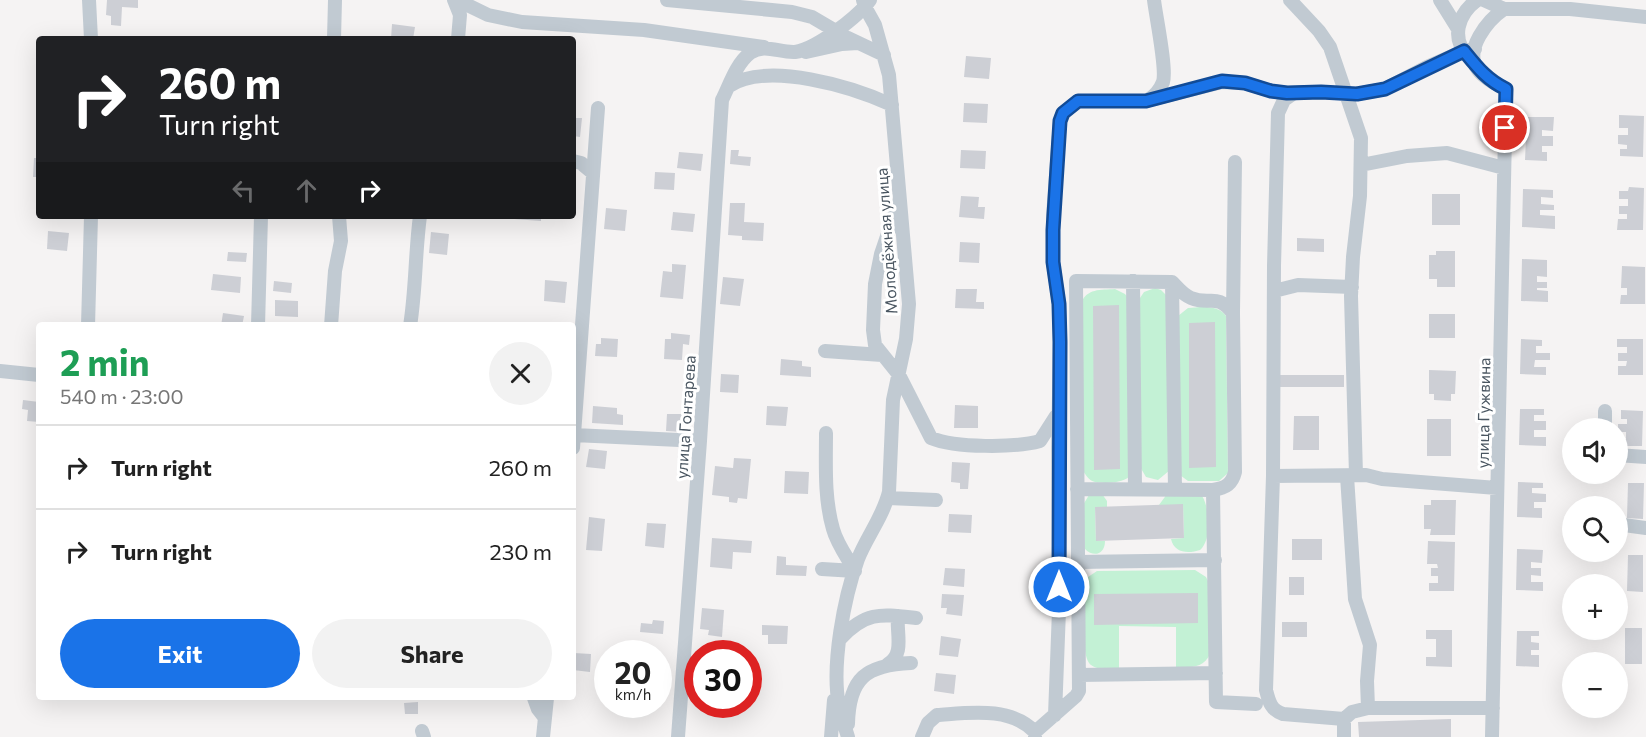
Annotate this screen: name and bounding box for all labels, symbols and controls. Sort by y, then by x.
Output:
text: 260 m [159,56,281,108]
icon: right [60,60,138,138]
pin [1479,102,1530,153]
text: Turn right [159,108,279,141]
icon: arrive [1488,111,1521,144]
street label: Молодёжная улица [871,167,901,315]
icon: left [227,174,260,207]
icon: ahead [290,174,323,207]
icon: right [353,174,386,207]
text: 2 min [60,339,150,383]
button: close [489,342,552,405]
street label: улица Гонтарева [671,355,699,479]
street label: улица Гужвина [1473,357,1493,469]
text: 540 m · 23:00 [60,384,184,408]
map controls [1562,418,1628,718]
button: sound [1562,418,1628,484]
icon: right [60,451,93,484]
text: Turn right [111,454,212,481]
text: 260 m [489,454,552,481]
button: search [1562,496,1628,562]
icon: right [60,535,93,568]
text: Turn right [111,538,212,565]
text: 230 m [489,538,552,565]
position arrow [1027,555,1091,619]
button: + [1562,574,1628,640]
button: Exit [60,619,300,688]
button: Share [312,619,552,688]
speed limit sign: 30 [684,640,762,718]
button: − [1562,652,1628,718]
text: 20 [615,653,651,690]
text: km/h [615,685,651,703]

